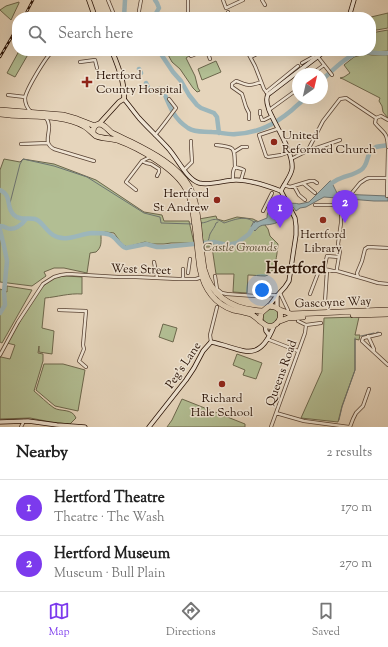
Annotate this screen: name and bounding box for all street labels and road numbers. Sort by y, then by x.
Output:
street label: West Street [111,260,171,280]
street label: Gascoyne Way [294,293,372,313]
street label: Queens Road [262,337,302,409]
street label: Peg's Lane [162,338,206,393]

